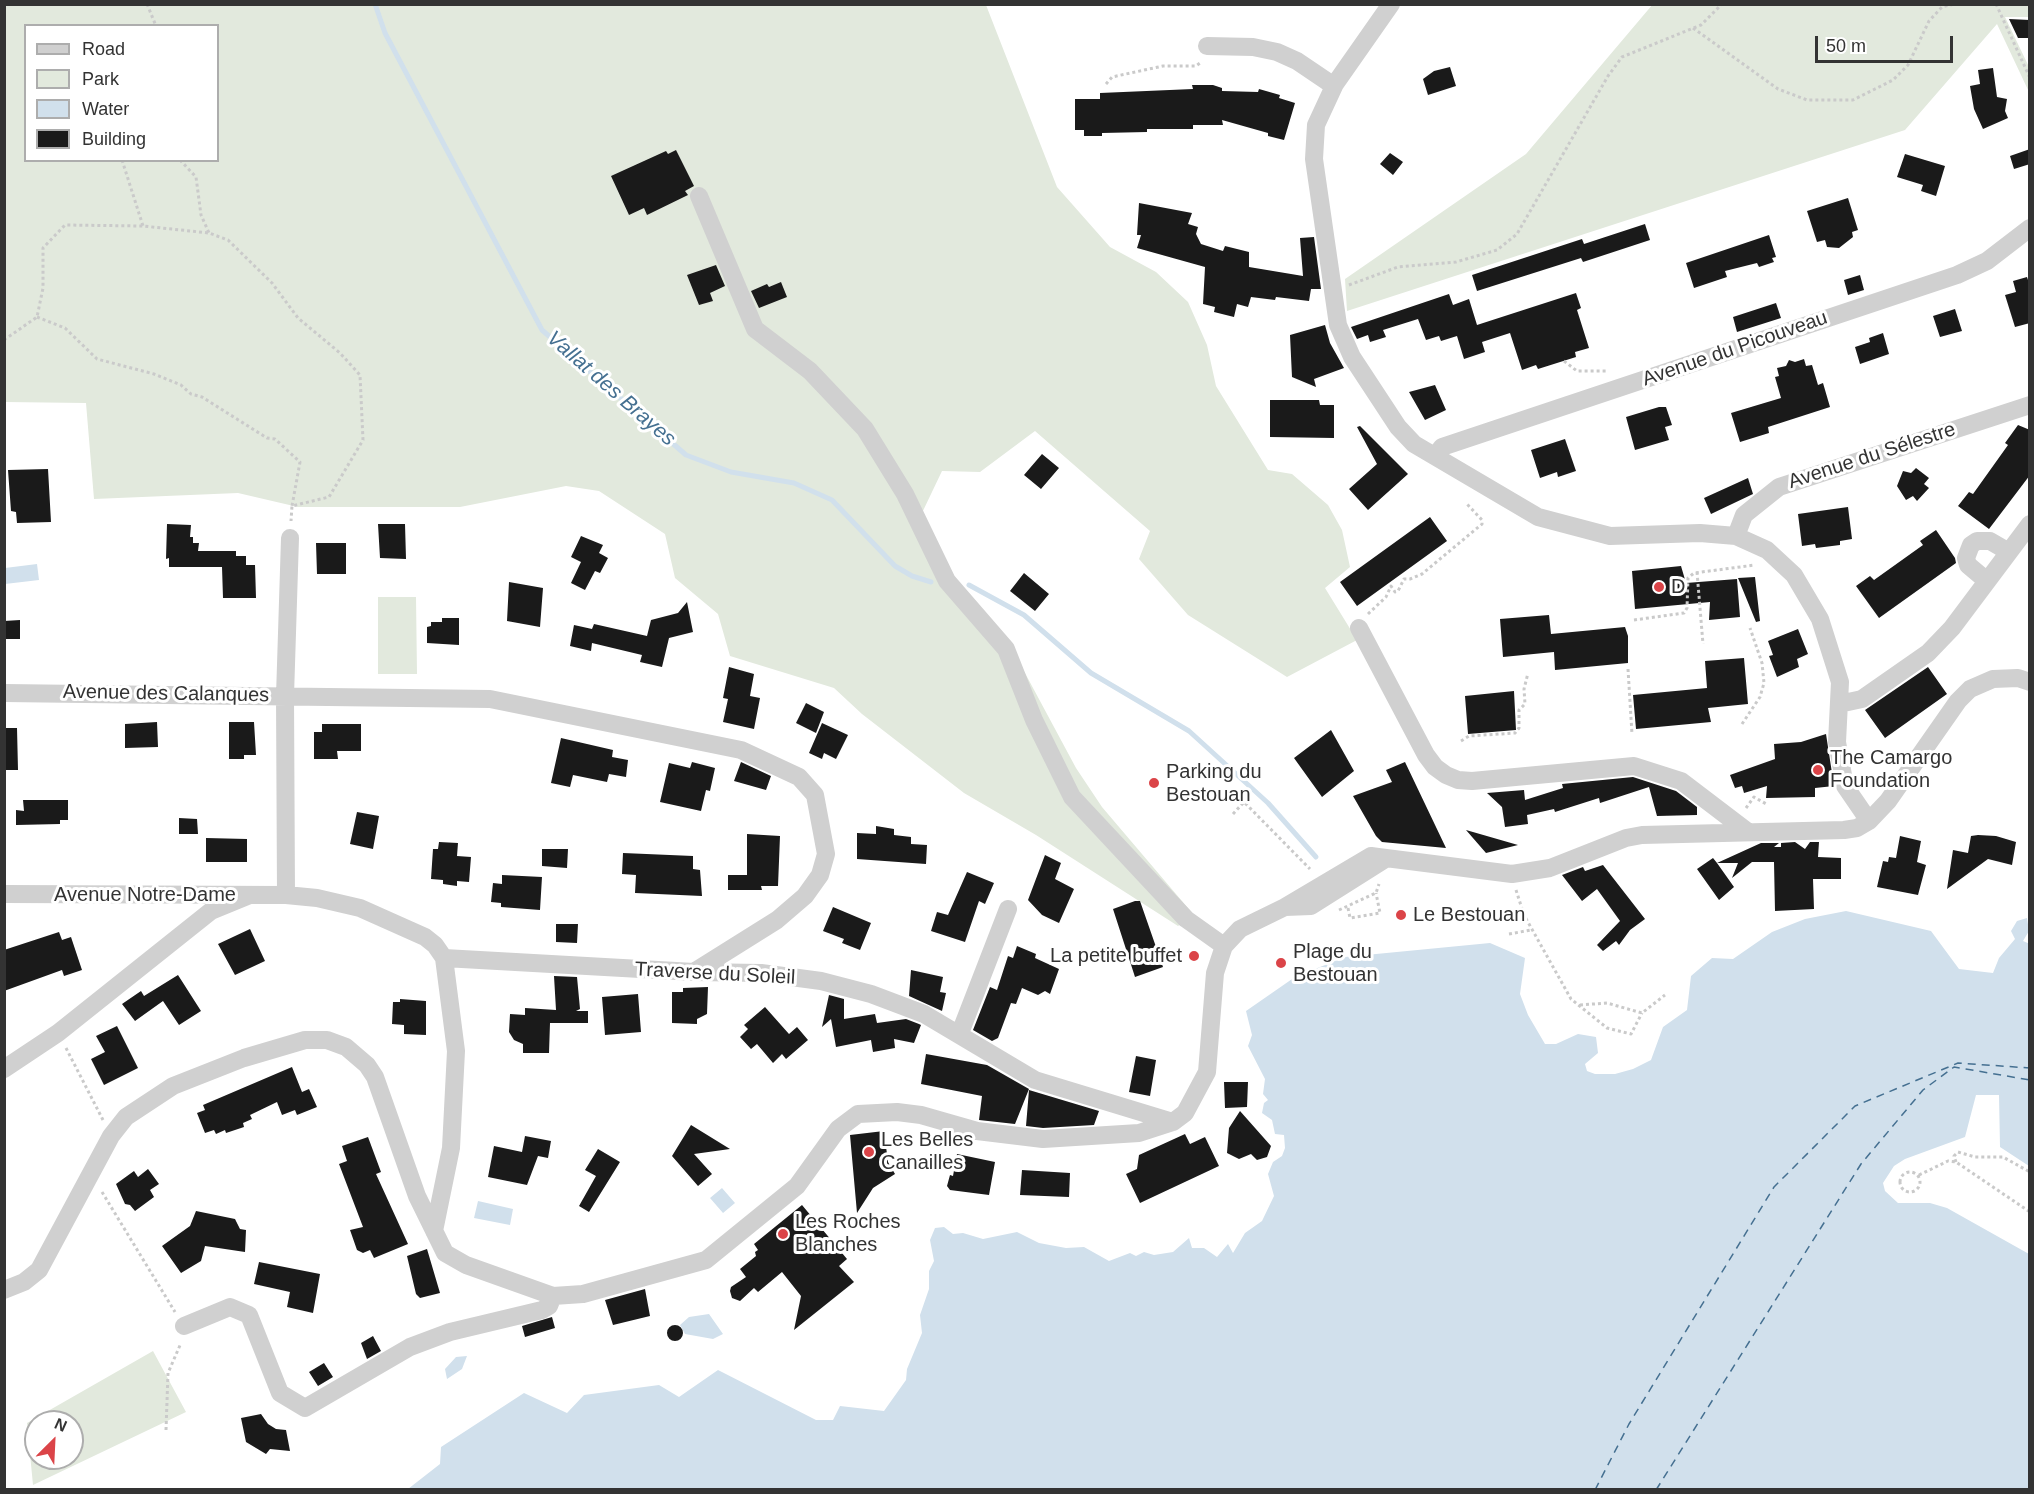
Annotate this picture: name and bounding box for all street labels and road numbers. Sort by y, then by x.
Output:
street label: Avenue du Picouveau [1639,306,1831,392]
street label: Avenue du Sélestre [1785,418,1959,494]
street label: Avenue des Calanques [63,680,269,708]
street label: Avenue Notre-Dame [54,883,236,907]
street label: Traverse du Soleil [634,958,796,990]

